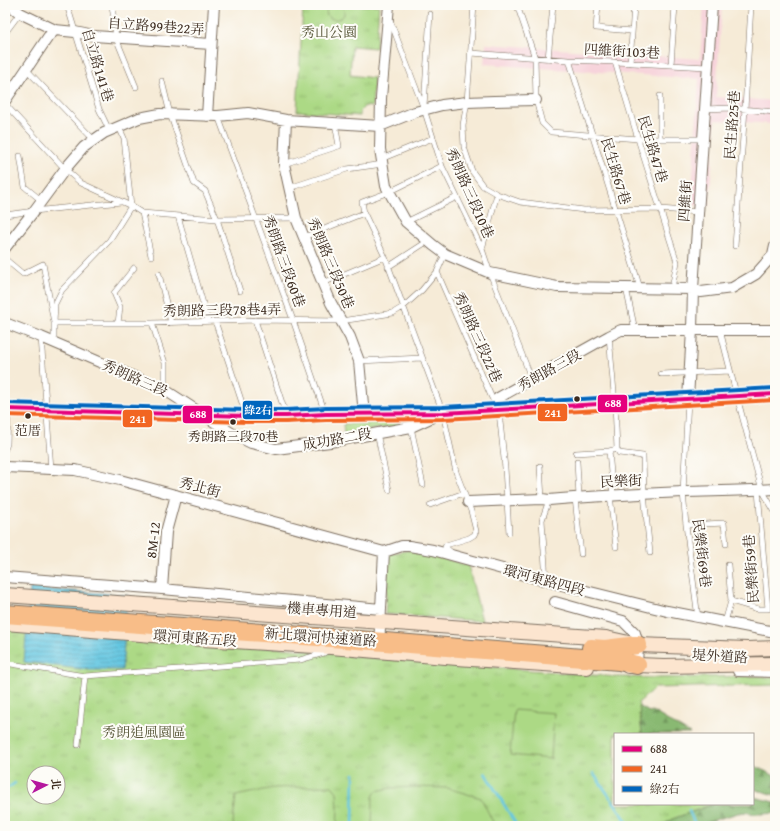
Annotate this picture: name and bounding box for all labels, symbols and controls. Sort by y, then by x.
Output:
street label: 自立路99巷22弄 [107,13,205,39]
park label: 秀山公園 [301,22,357,42]
street label: 自立路141巷 [77,26,119,104]
street label: 四維街103巷 [583,39,661,63]
street label: 民生路25巷 [720,90,744,160]
street label: 民生路47巷 [633,113,673,185]
street label: 民生路67巷 [596,135,636,207]
street label: 秀朗路三段10巷 [441,144,499,242]
street label: 四維街 [674,179,696,223]
street label: 秀朗路三段60巷 [258,212,310,310]
street label: 秀朗路三段50巷 [303,214,359,312]
street label: 秀朗路三段22巷 [449,288,507,386]
street label: 秀朗路三段78巷4弄 [163,299,281,321]
street label: 秀朗路三段 [514,344,584,396]
street label: 秀朗路三段 [99,355,171,401]
unlabelled marker [572,394,582,404]
line badge: 688 [597,394,628,413]
text: 688 [604,395,622,411]
line badge: 綠2右 [242,400,273,420]
text: 綠2右 [244,402,272,418]
line badge: 241 [537,403,568,422]
line badge: 688 [182,405,213,424]
text: 241 [544,405,562,421]
text: 688 [189,406,207,422]
line badge: 241 [122,409,153,428]
marker: 范厝 [23,411,33,421]
text: 241 [129,411,147,427]
marker: 秀朗路三段70巷 [228,417,238,427]
place label: 范厝 [15,421,41,440]
street label: 成功路二段 [301,423,373,455]
place label: 秀朗路三段70巷 [188,427,278,446]
street label: 民樂街 [600,470,642,492]
street label: 秀北街 [177,472,223,502]
street label: 民樂街69巷 [688,517,716,589]
street label: 8M-12 [141,521,165,559]
street label: 民樂街59巷 [739,534,763,604]
street label: 環河東路四段 [501,559,587,601]
street label: 機車專用道 [286,598,358,622]
street label: 新北環河快速道路 [264,623,378,651]
street label: 環河東路五段 [152,625,238,651]
street label: 堤外道路 [692,645,748,667]
park label: 秀朗追風園區 [102,722,186,742]
legend [614,733,754,805]
text: 688 [650,740,668,757]
text: 241 [650,760,668,777]
north arrow [26,765,66,805]
text: 北 [47,778,64,790]
text: 綠2右 [650,780,680,797]

